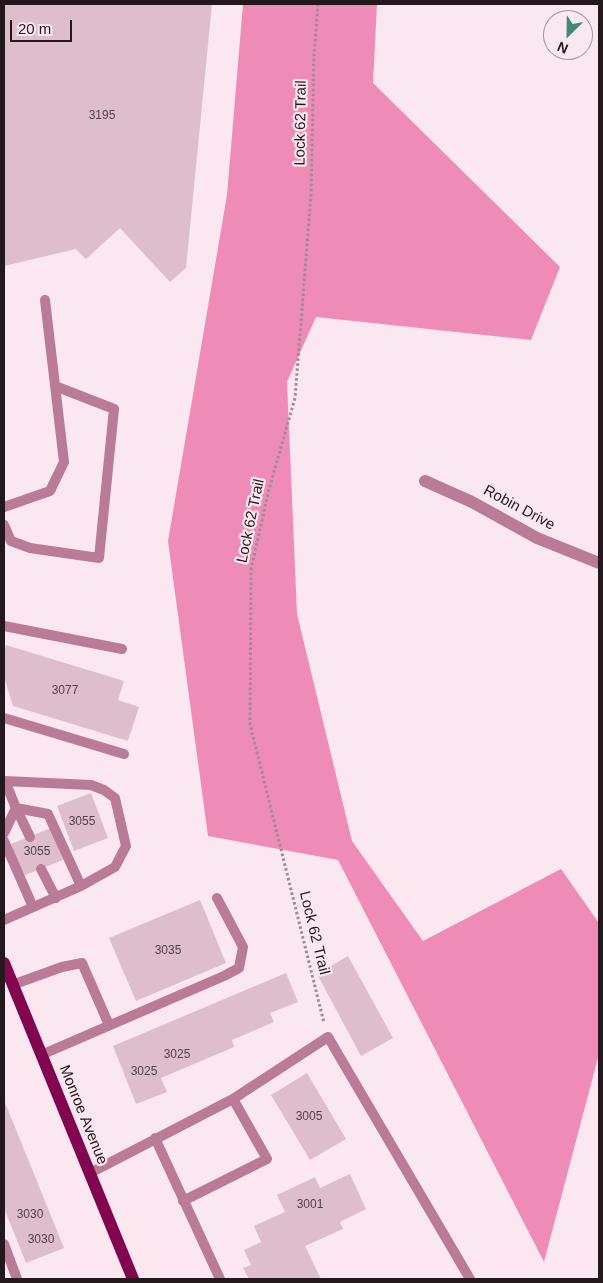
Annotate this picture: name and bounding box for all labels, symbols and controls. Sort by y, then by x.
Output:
scale bar [12,10,75,42]
north arrow [543,10,593,60]
text: 20 m [18,20,51,37]
text: N [555,39,570,57]
street label: Lock 62 Trail [291,80,311,166]
house number: 3195 [89,109,115,123]
street label: Lock 62 Trail [233,477,269,565]
street label: Robin Drive [480,482,558,534]
house number: 3077 [52,684,78,698]
house number: 3055 [69,815,95,829]
house number: 3055 [24,845,50,859]
street label: Lock 62 Trail [295,889,333,977]
house number: 3035 [155,944,181,958]
house number: 3025 [164,1048,190,1062]
street label: Monroe Avenue [55,1063,111,1167]
house number: 3025 [131,1065,157,1079]
house number: 3005 [296,1110,322,1124]
house number: 3001 [297,1198,323,1212]
house number: 3030 [17,1208,43,1222]
house number: 3030 [28,1233,54,1247]

